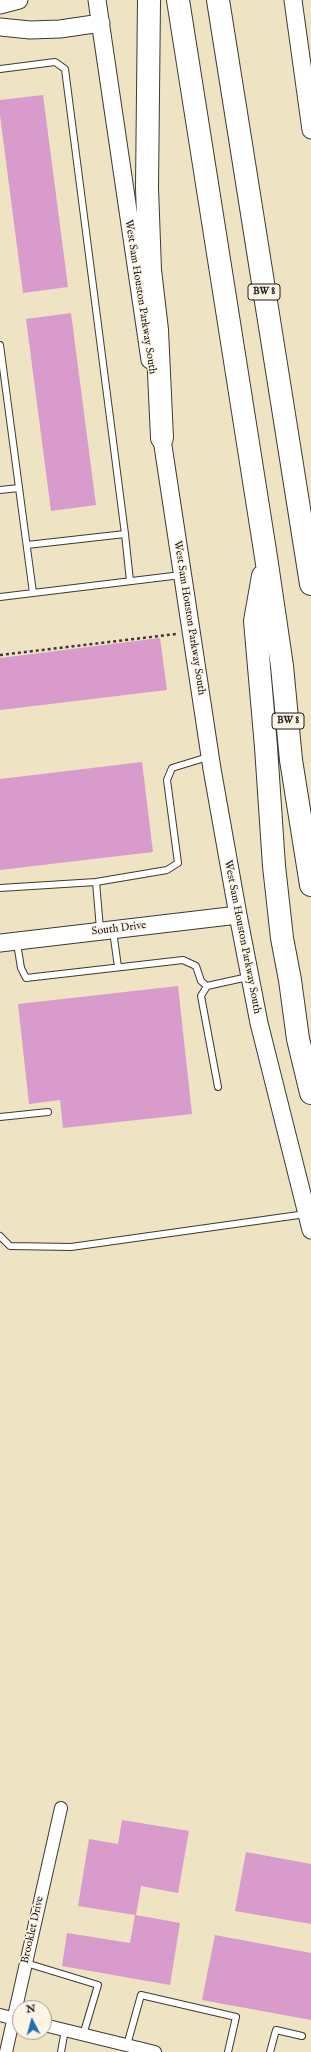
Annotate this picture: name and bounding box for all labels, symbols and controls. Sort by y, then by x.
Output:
street label: West Sam Houston Parkway South [121,219,159,375]
road number: BW 8 [248,284,280,300]
street label: West Sam Houston Parkway South [170,540,208,696]
road number: BW 8 [272,713,304,729]
street label: West Sam Houston Parkway South [221,859,263,1015]
street label: South Drive [91,919,147,939]
street label: Brooklet Drive [19,1895,47,1965]
north arrow [12,2000,52,2040]
text: N [25,2002,36,2017]

